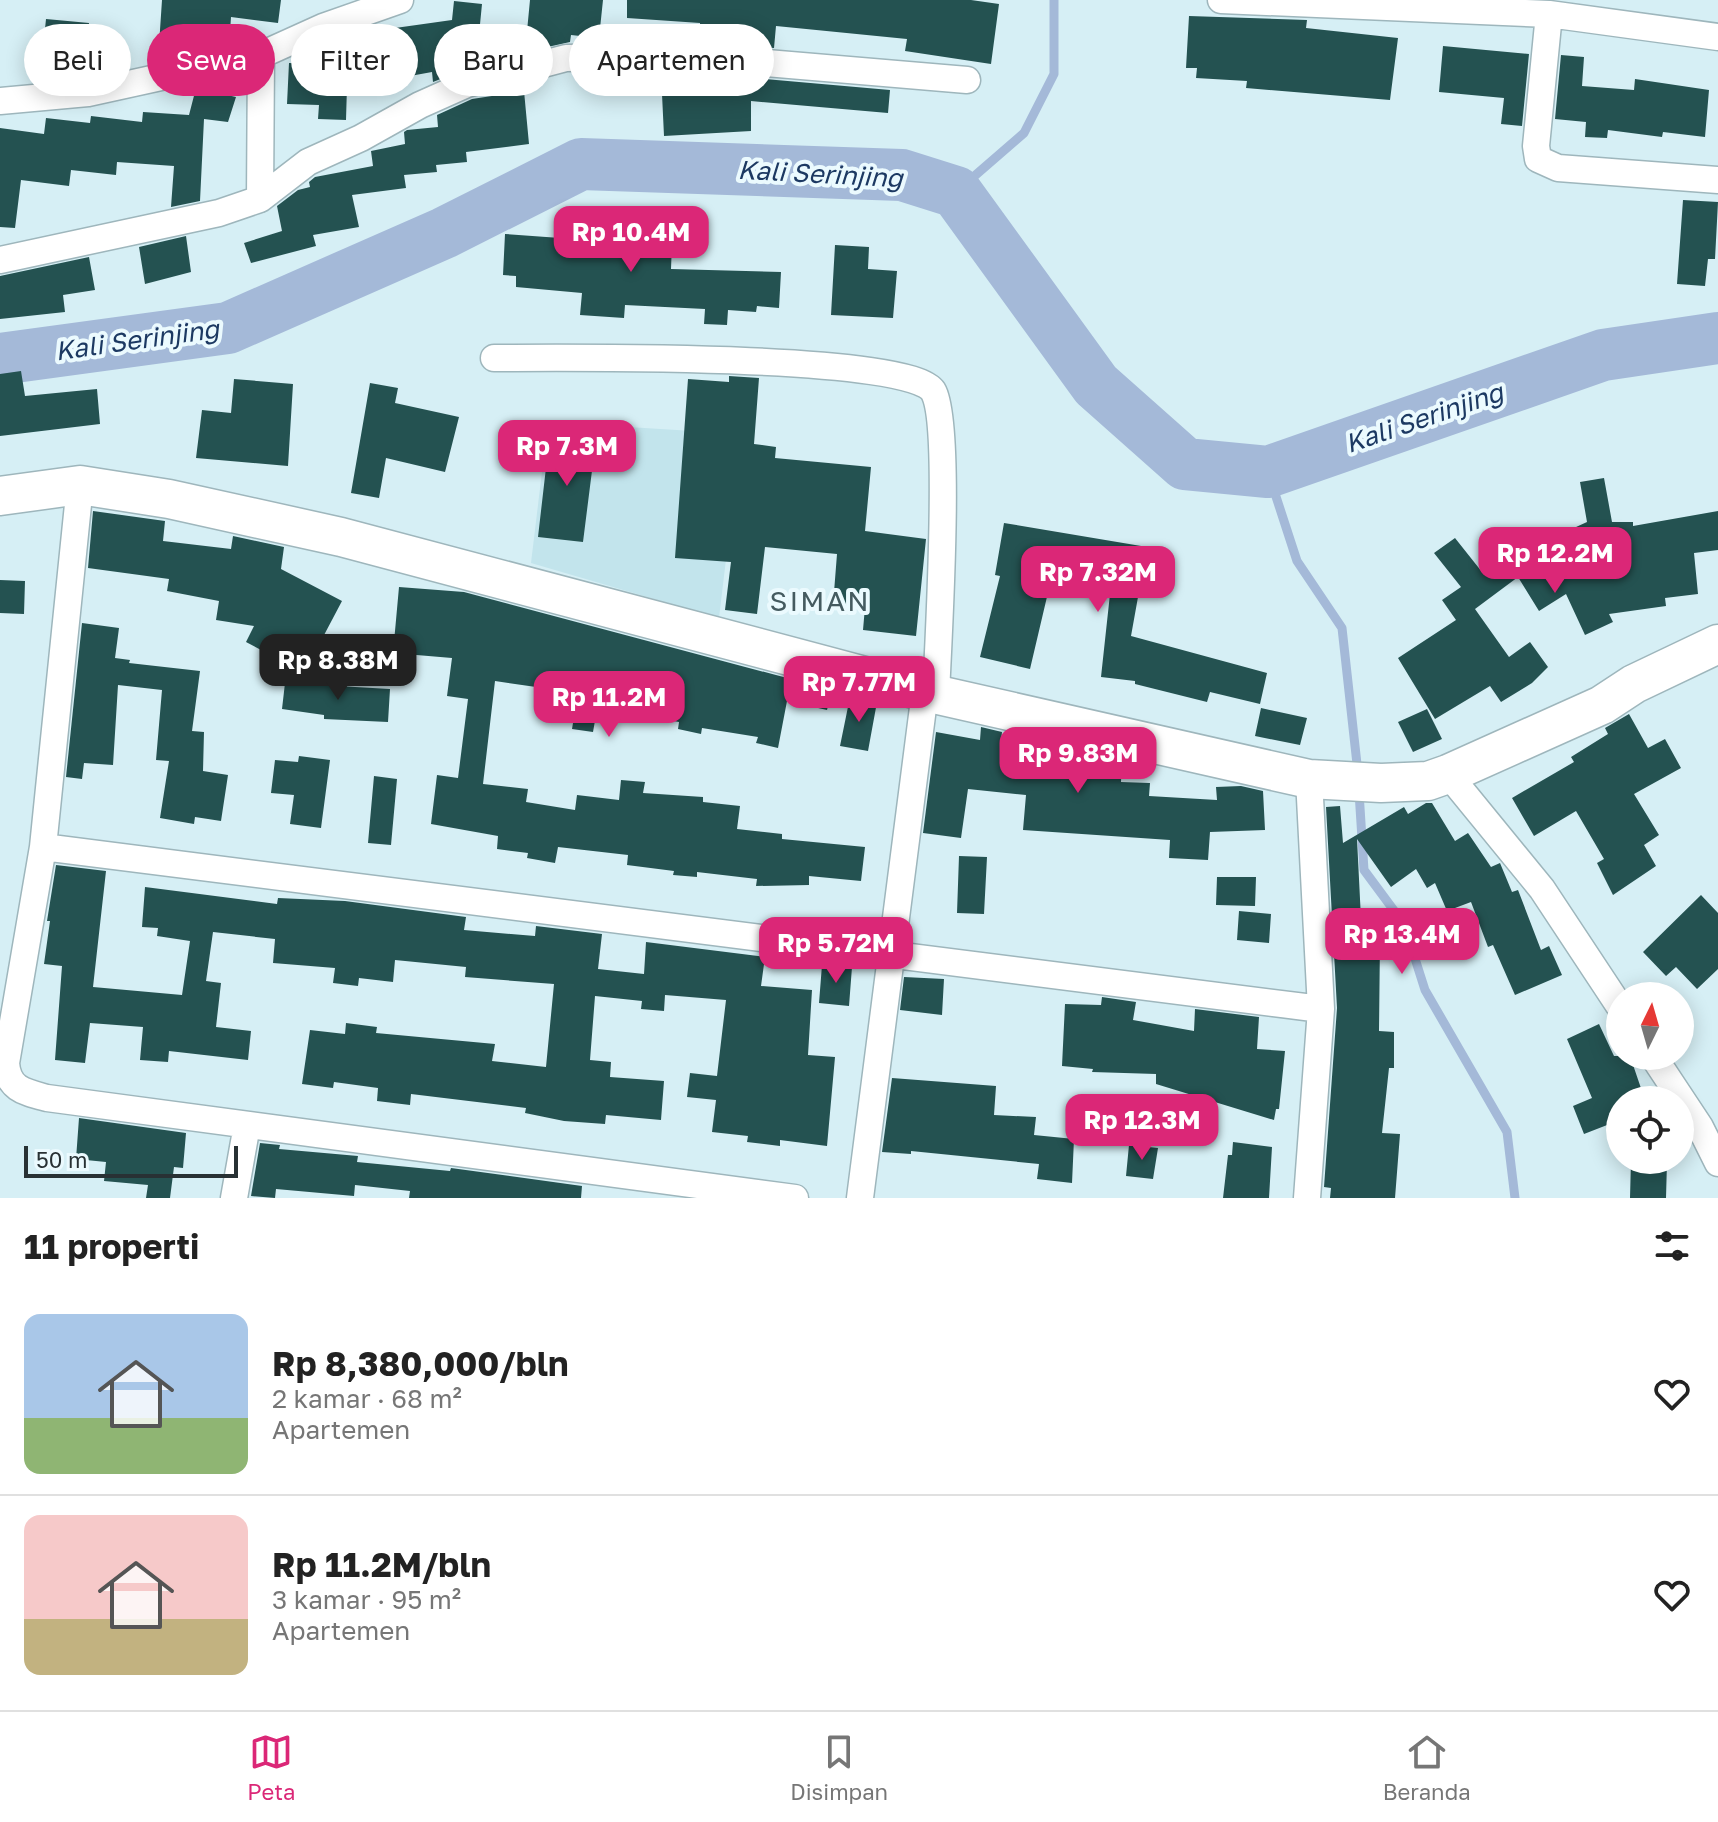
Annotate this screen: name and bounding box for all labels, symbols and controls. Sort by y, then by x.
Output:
chip: Beli [24,24,131,96]
chip: Sewa [147,24,275,96]
chip: Filter [291,24,418,96]
chip: Baru [434,24,553,96]
chip: Apartemen [569,24,774,96]
water label: Kali Serinjing [737,154,905,193]
pin: Rp 10.4M [548,206,714,274]
text: Rp 10.4M [572,216,690,247]
water label: Kali Serinjing [53,312,223,366]
water label: Kali Serinjing [1341,375,1509,459]
pin: Rp 7.3M [493,420,641,488]
text: Rp 7.3M [516,430,618,461]
pin: Rp 12.2M [1472,527,1638,595]
text: Rp 12.2M [1496,537,1614,568]
pin: Rp 7.32M [1015,546,1181,614]
text: Rp 7.32M [1039,556,1157,587]
district label: SIMAN [770,584,870,617]
pin: Rp 8.38M [255,634,421,702]
text: Rp 8.38M [277,644,399,675]
pin: Rp 7.77M [776,656,942,724]
text: Rp 7.77M [802,666,916,697]
pin: Rp 11.2M [526,671,692,739]
text: Rp 11.2M [552,681,666,712]
pin: Rp 9.83M [995,727,1161,795]
text: Rp 9.83M [1017,737,1139,768]
pin: Rp 13.4M [1319,908,1485,976]
pin: Rp 5.72M [753,917,919,985]
text: Rp 13.4M [1343,918,1461,949]
text: Rp 5.72M [777,927,895,958]
north arrow [1606,982,1694,1070]
map controls [1606,982,1694,1174]
button: locate [1606,1086,1694,1174]
pin: Rp 12.3M [1059,1094,1225,1162]
text: Rp 12.3M [1083,1104,1201,1135]
scale bar [24,1142,238,1178]
text: 50 m [36,1146,87,1173]
icon: filters [1650,1224,1694,1268]
text: 11 properti [24,1226,199,1266]
text: Rp 8,380,000/bln [272,1343,569,1383]
icon: home [88,1346,184,1442]
icon: heart [1650,1372,1694,1416]
text: 2 kamar · 68 m² [272,1383,462,1414]
text: Apartemen [272,1414,410,1445]
text: Rp 11.2M/bln [272,1544,491,1584]
icon: home [88,1547,184,1643]
icon: heart [1650,1573,1694,1617]
text: 3 kamar · 95 m² [272,1584,461,1615]
text: Apartemen [272,1615,410,1646]
tab: Peta [247,1730,296,1805]
tab: Disimpan [790,1730,888,1805]
tab: Beranda [1383,1730,1471,1805]

